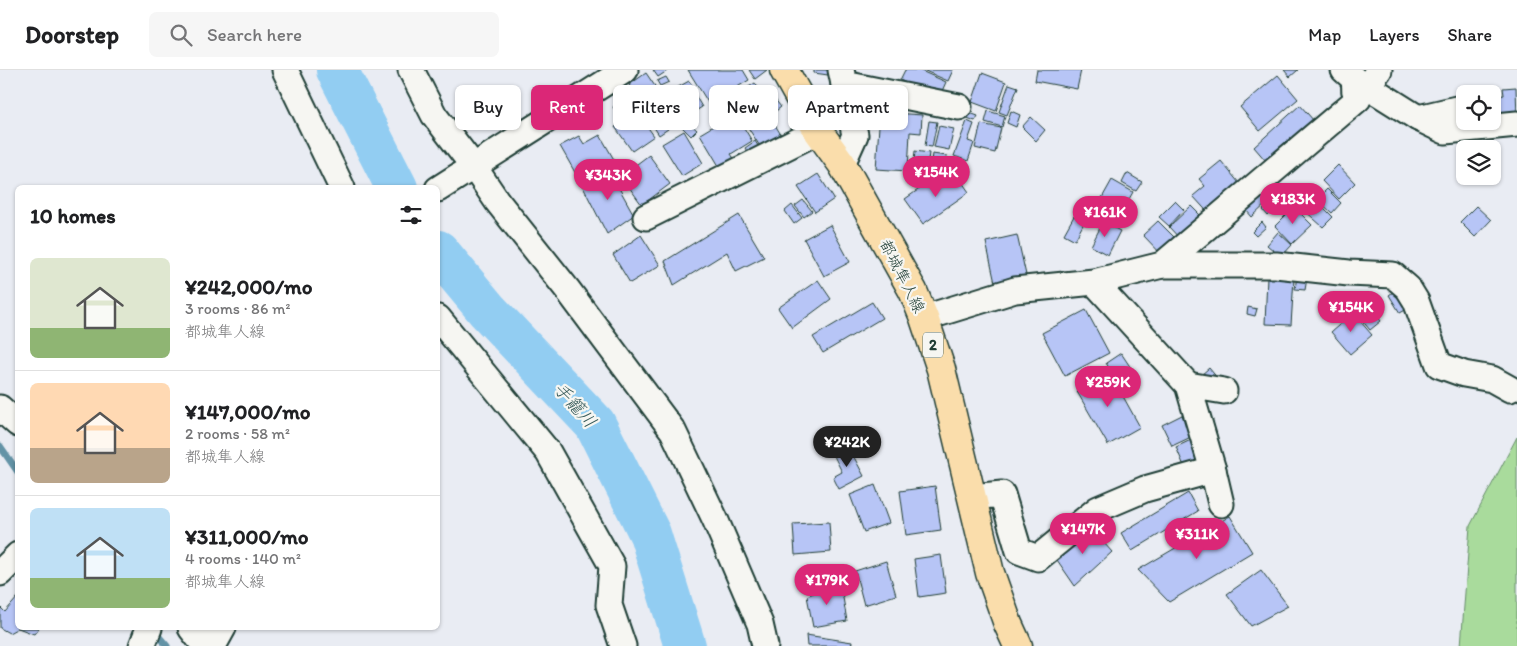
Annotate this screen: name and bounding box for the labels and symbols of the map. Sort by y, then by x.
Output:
pin: ¥154K [901,156,971,198]
pin: ¥343K [573,158,643,201]
pin: ¥183K [1258,182,1328,225]
pin: ¥161K [1070,196,1140,238]
street label: 都城隼人線 [876,236,929,316]
pin: ¥154K [1316,290,1386,333]
road number: 2 [923,332,943,358]
pin: ¥259K [1073,366,1143,408]
water label: 手籠川 [549,378,601,432]
pin: ¥242K [812,426,882,468]
pin: ¥147K [1048,512,1118,555]
pin: ¥311K [1162,518,1232,560]
pin: ¥179K [792,564,862,606]

